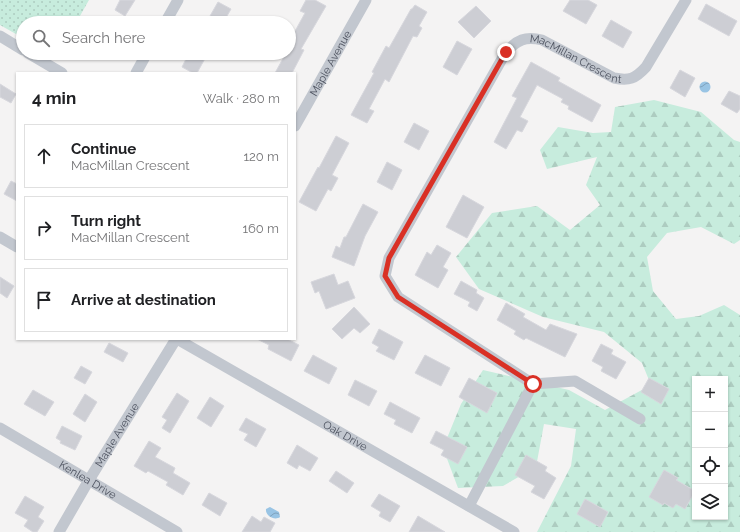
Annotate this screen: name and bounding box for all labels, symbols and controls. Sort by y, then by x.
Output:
search box [16,16,296,60]
icon: search [30,27,52,49]
street label: Maple Avenue [307,28,355,99]
text: Search here [62,29,145,47]
street label: MacMillan Crescent [529,32,623,86]
route end [497,43,515,61]
text: 4 min [32,88,76,108]
text: Walk · 280 m [203,91,280,106]
text: Continue [71,140,136,158]
icon: ahead [33,145,55,167]
text: 120 m [243,149,279,164]
text: MacMillan Crescent [71,158,190,173]
text: Turn right [71,212,141,230]
icon: right [33,217,55,239]
text: 160 m [242,221,279,236]
text: MacMillan Crescent [71,230,190,245]
icon: arrive [33,289,55,311]
text: Arrive at destination [71,291,216,309]
route start [524,375,542,393]
map controls [692,376,728,520]
button: + [692,376,728,412]
street label: Maple Avenue [93,400,142,470]
button: − [692,412,728,448]
street label: Oak Drive [321,418,370,454]
button: locate [692,448,728,484]
street label: Kenlea Drive [57,458,119,502]
button: layers [692,484,728,520]

